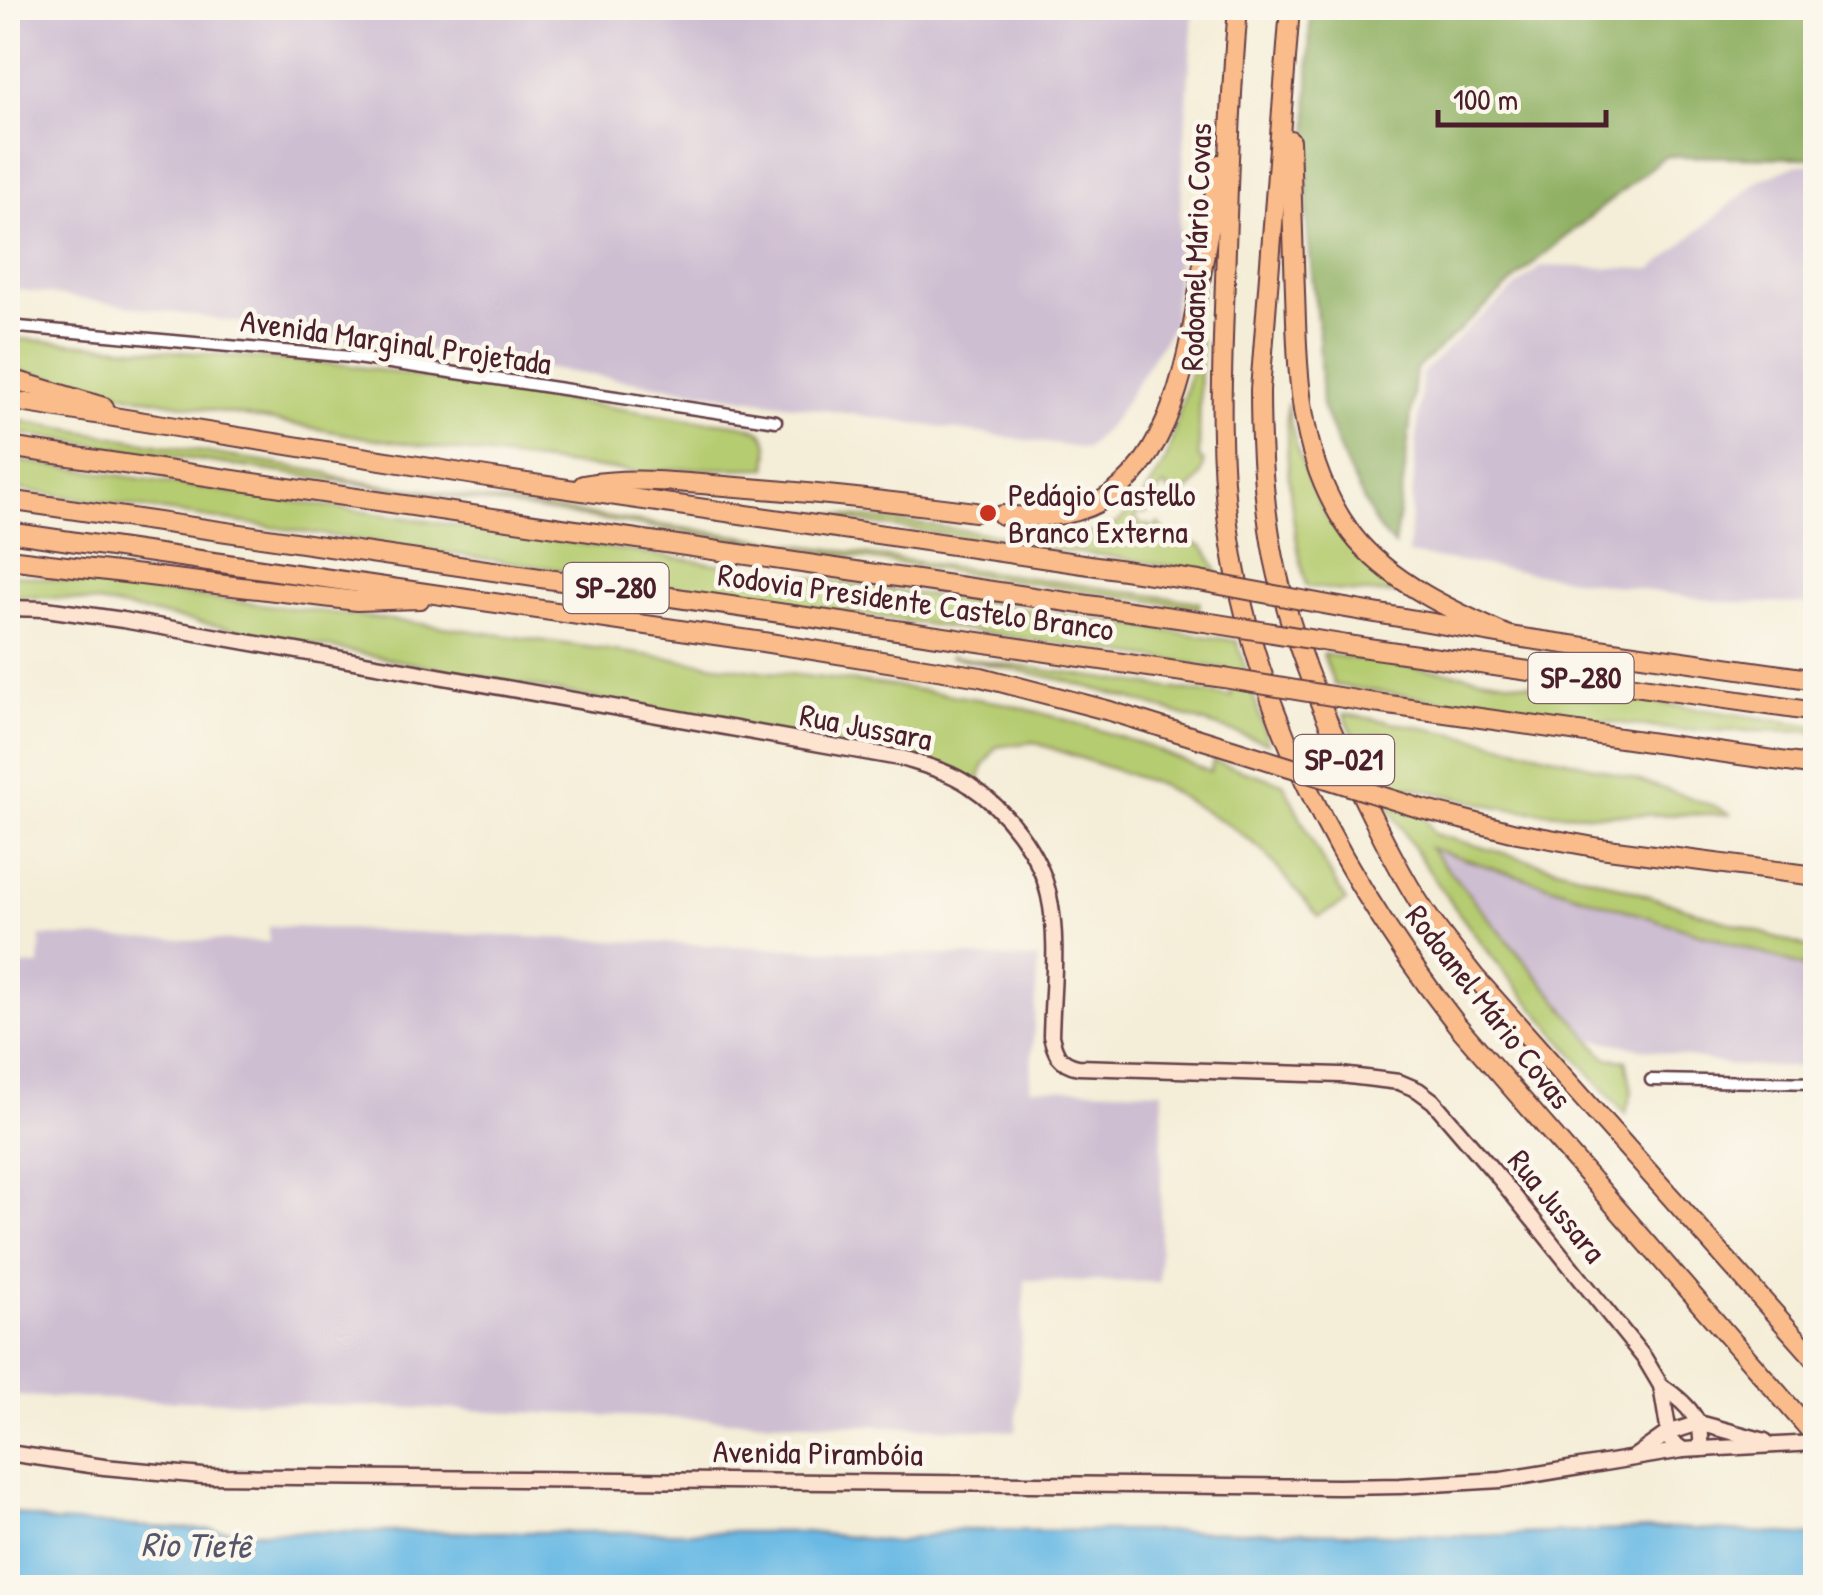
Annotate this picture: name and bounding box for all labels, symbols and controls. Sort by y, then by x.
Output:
scale bar [1438,65,1606,127]
text: 100 m [1453,79,1518,119]
street label: Rodoanel Mário Covas [1170,122,1221,372]
street label: Avenida Marginal Projetada [238,298,554,385]
place label: Pedágio Castello Branco Externa [1008,473,1196,553]
marker: Pedágio Castello Branco Externa [977,502,999,524]
street label: Rodovia Presidente Castelo Branco [715,552,1117,651]
road number: SP-280 [564,563,668,613]
road number: SP-280 [1528,653,1634,703]
street label: Rua Jussara [796,693,936,760]
road number: SP-021 [1294,735,1394,785]
street label: Rodoanel Mário Covas [1396,896,1583,1118]
street label: Rua Jussara [1499,1140,1616,1271]
street label: Avenida Pirambóia [713,1429,923,1476]
water label: Rio Tietê [141,1520,253,1569]

